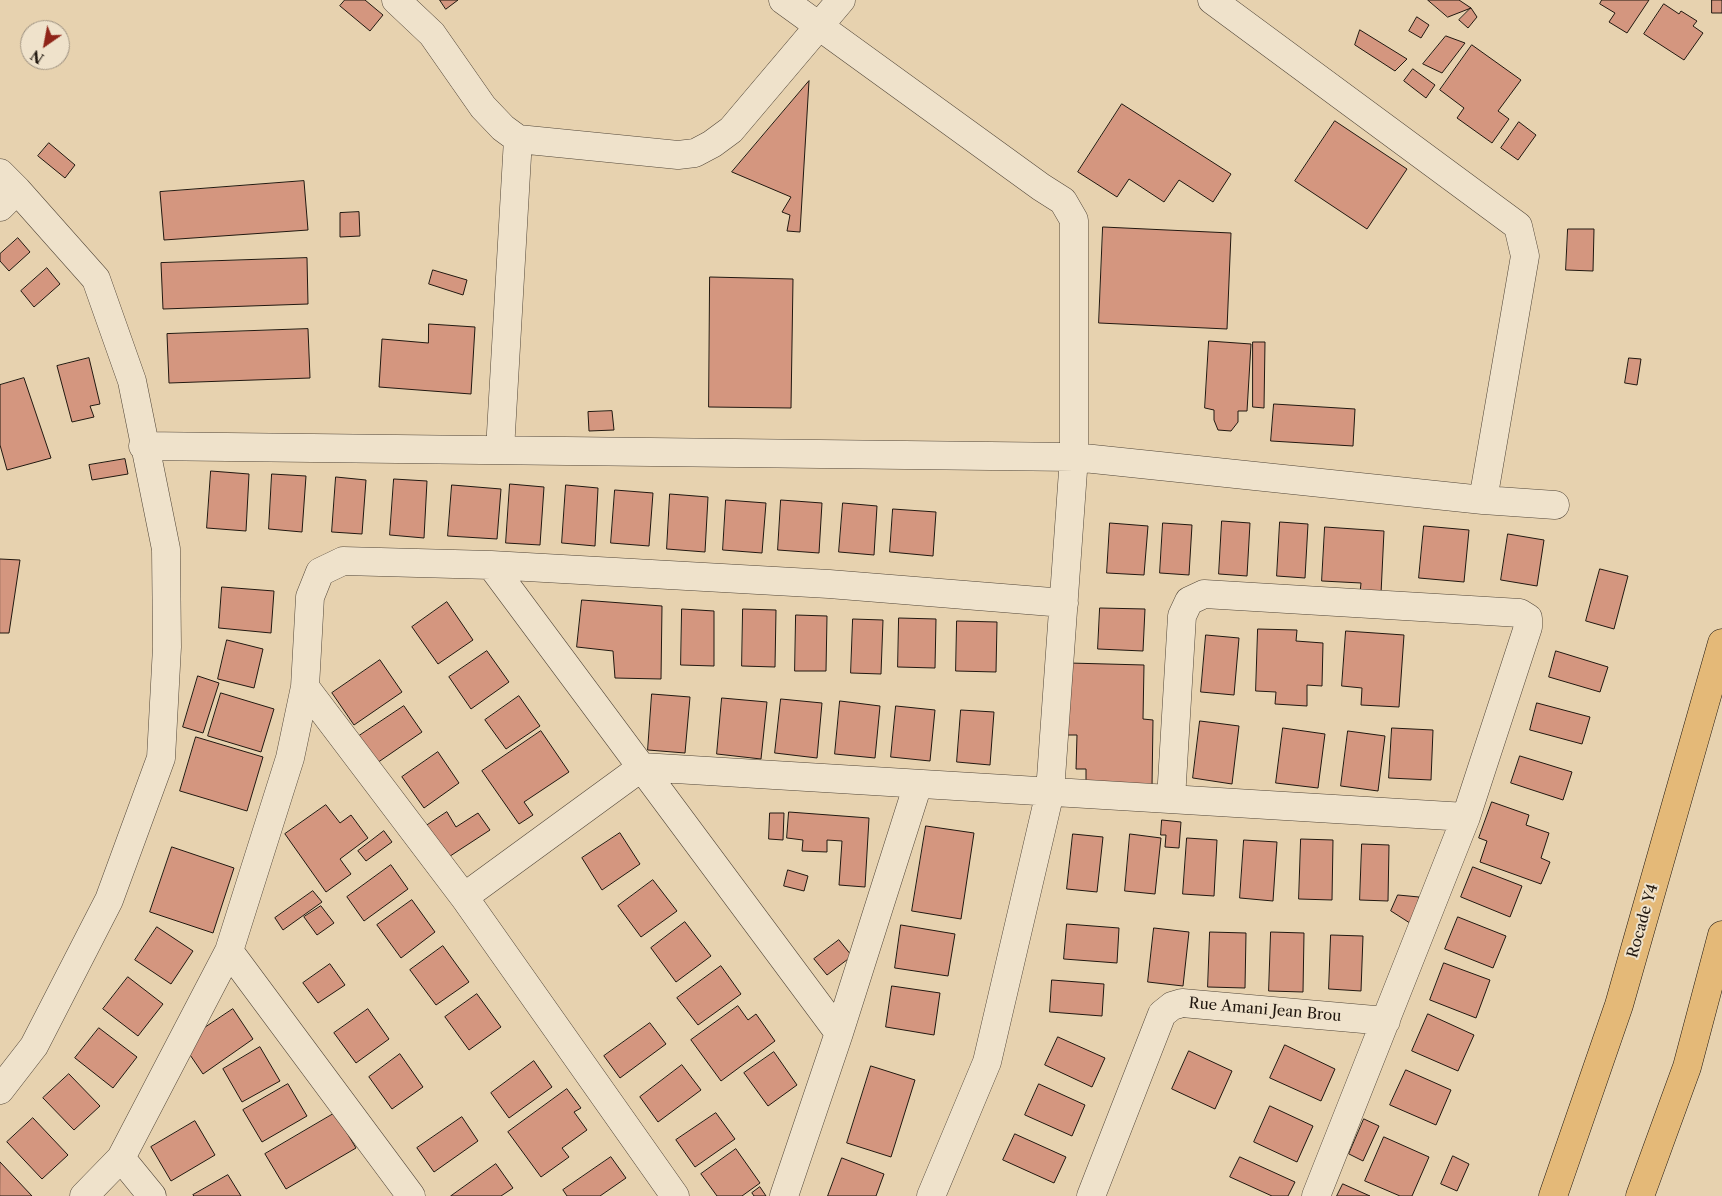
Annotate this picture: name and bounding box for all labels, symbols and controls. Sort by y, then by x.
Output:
north arrow [20,20,70,70]
text: N [27,46,47,68]
street label: Rocade Y4 [1624,882,1662,960]
street label: Rue Amani Jean Brou [1188,994,1342,1026]

